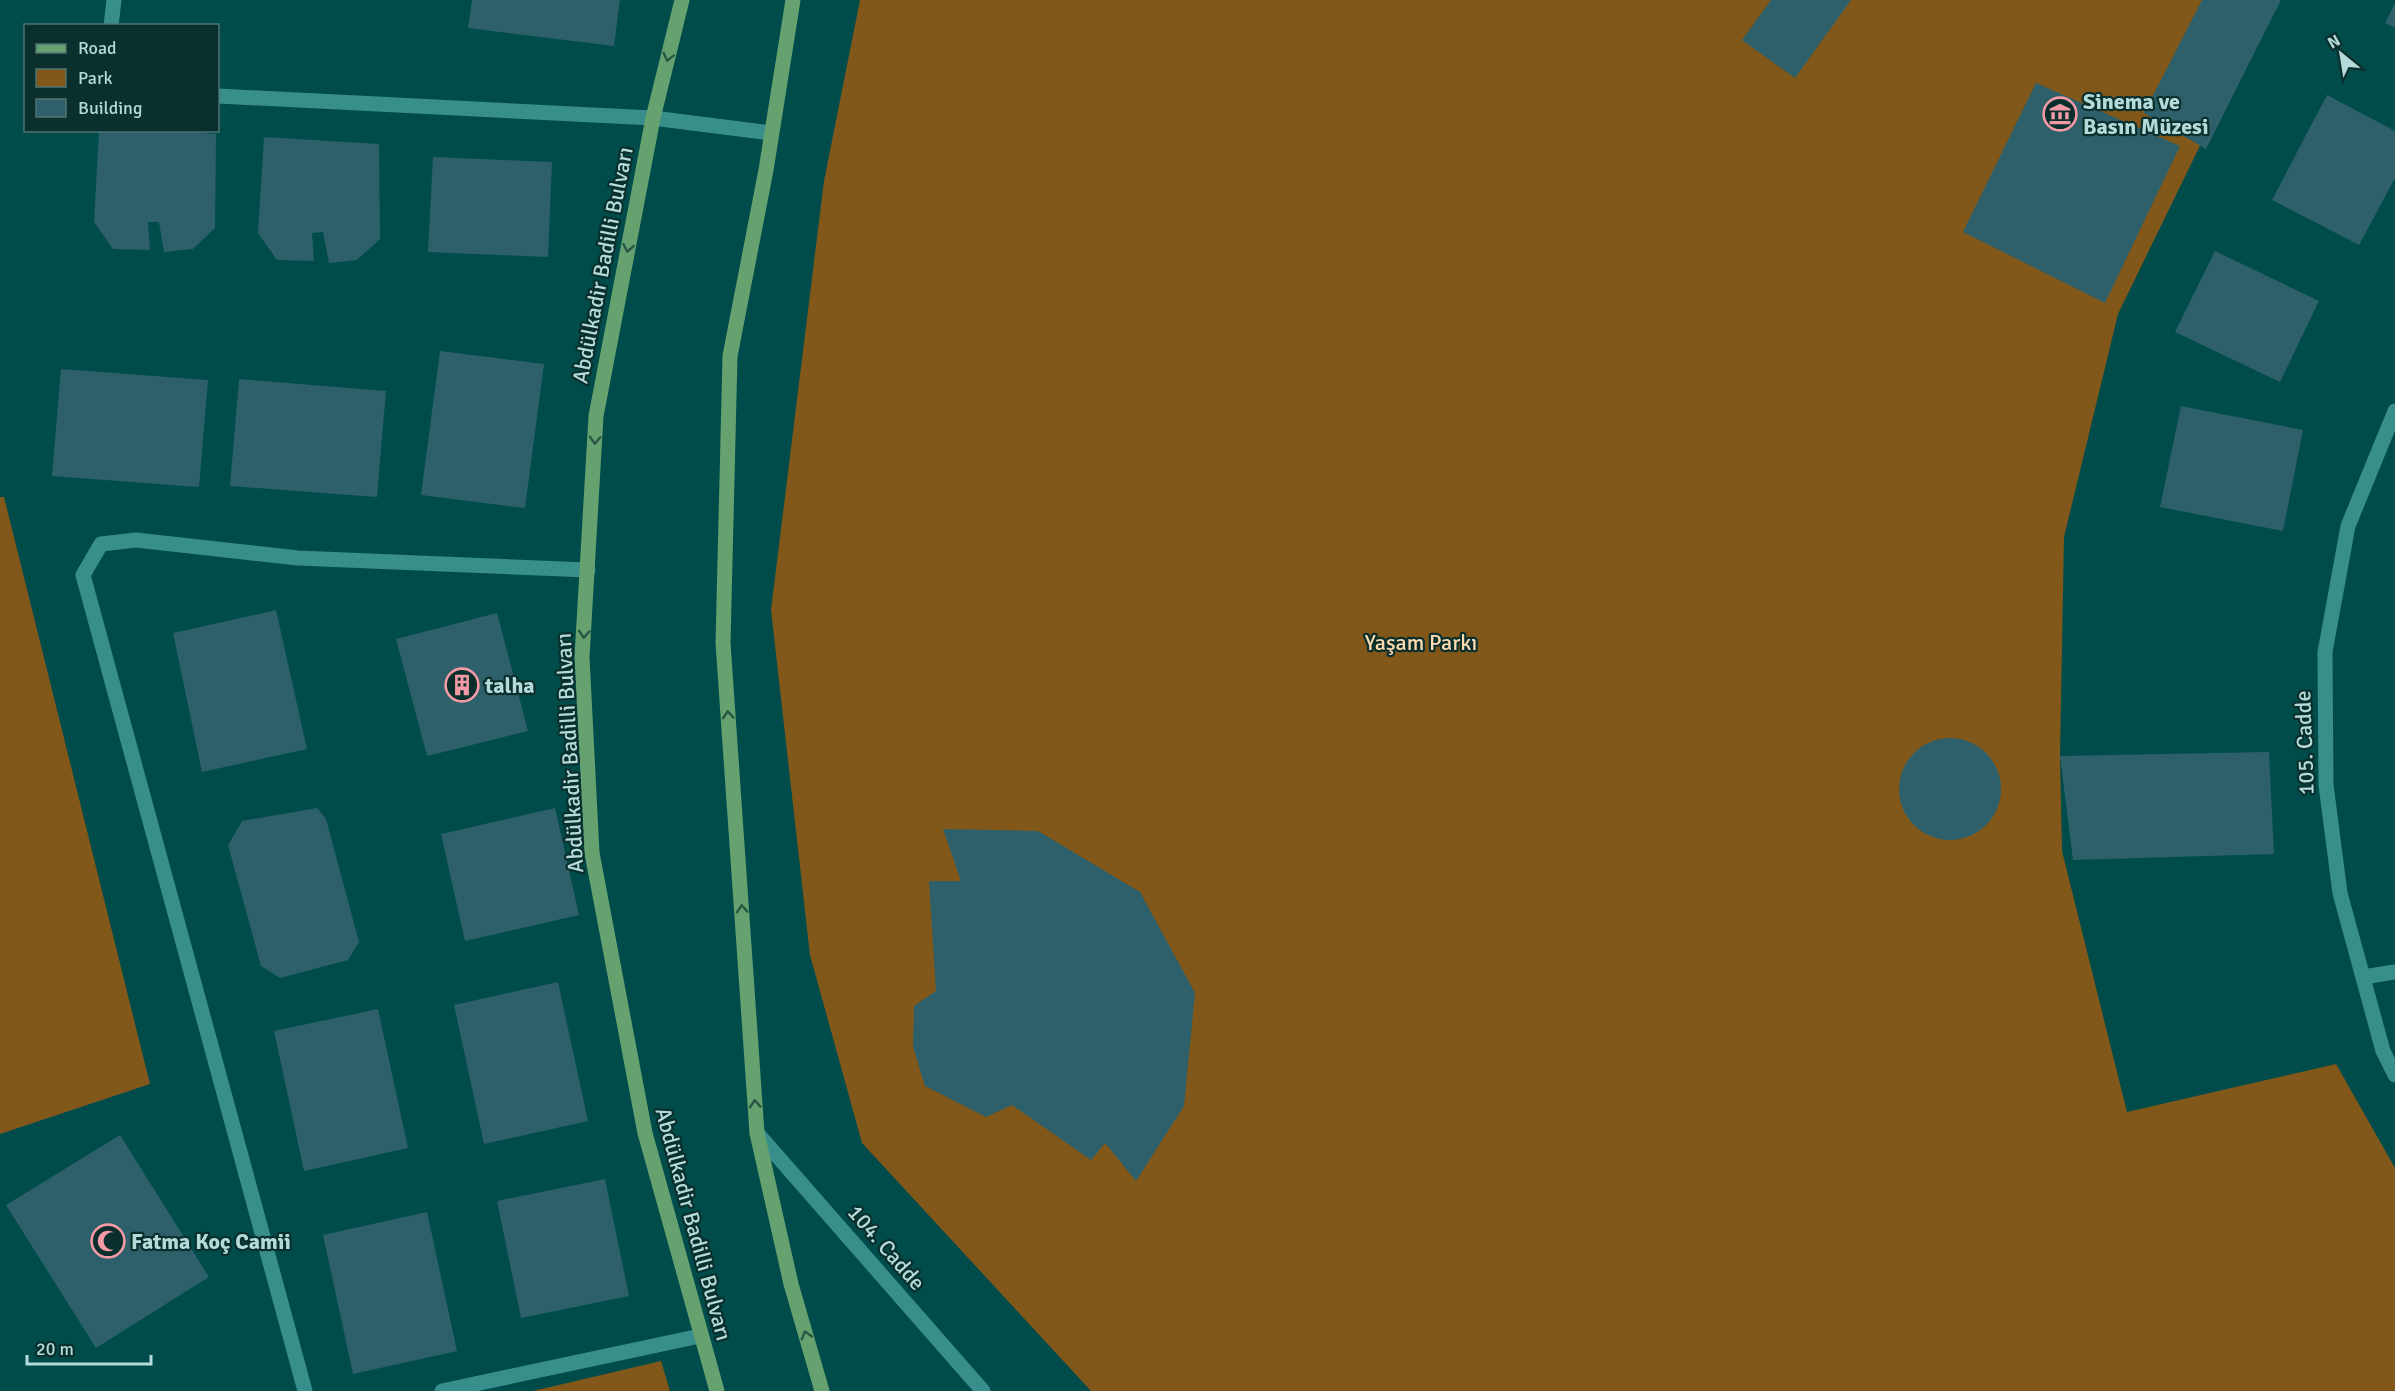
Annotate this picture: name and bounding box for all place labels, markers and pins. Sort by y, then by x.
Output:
place label: Sinema ve Basın Müzesi [2083,88,2209,140]
museum icon: Sinema ve Basın Müzesi [2042,96,2078,132]
building icon: talha [444,667,480,703]
place label: talha [484,672,535,699]
mosque icon: Fatma Koç Camii [90,1223,126,1259]
place label: Fatma Koç Camii [131,1228,291,1255]

